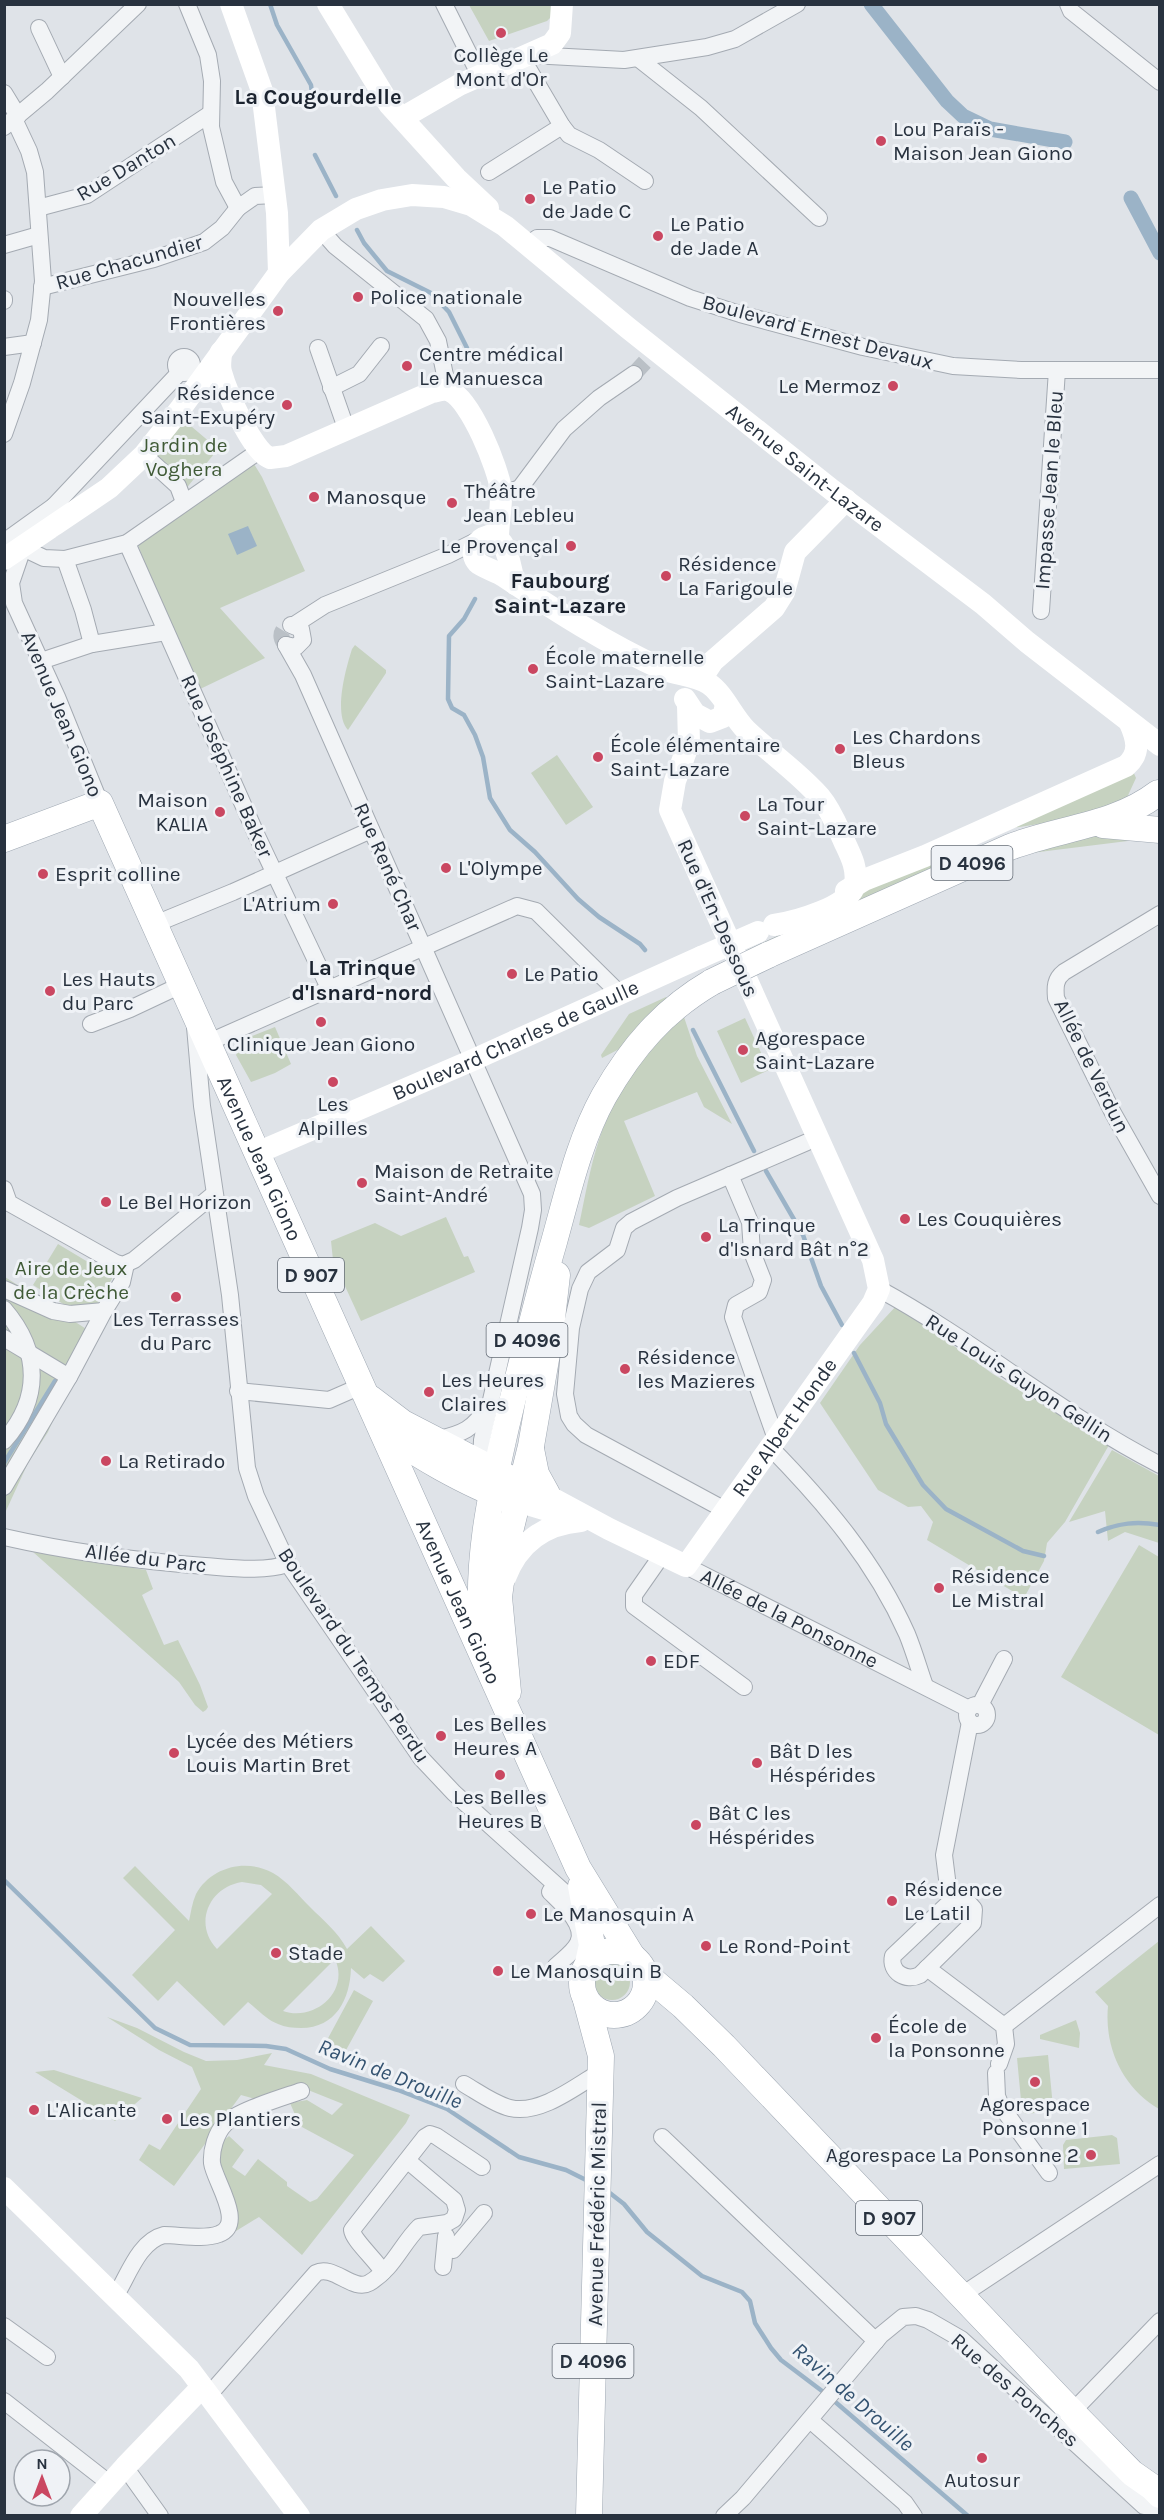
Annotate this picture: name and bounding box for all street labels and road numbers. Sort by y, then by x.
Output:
street label: Rue Danton [72,128,180,206]
street label: Rue Chacundier [53,229,206,294]
street label: Boulevard Ernest Devaux [700,290,936,374]
street label: Impasse Jean le Bleu [1030,390,1068,590]
street label: Avenue Saint-Lazare [721,399,889,537]
street label: Avenue Jean Giono [16,627,108,801]
street label: Rue Joséphine Baker [176,671,278,862]
street label: Rue René Char [349,799,427,935]
street label: Rue d'En-Dessous [672,835,764,1001]
road number: D 4096 [932,846,1012,880]
street label: Boulevard Charles de Gaulle [389,975,642,1105]
street label: Allée de Verdun [1049,995,1135,1137]
street label: Avenue Jean Giono [212,1072,307,1245]
road number: D 907 [278,1258,344,1292]
street label: Rue Louis Guyon Gellin [921,1309,1117,1447]
road number: D 4096 [486,1323,568,1357]
street label: Rue Albert Honde [727,1353,842,1501]
street label: Avenue Jean Giono [411,1516,506,1688]
street label: Allée du Parc [84,1539,208,1577]
street label: Boulevard du Temps Perdu [273,1543,435,1767]
street label: Allée de la Ponsonne [697,1563,882,1673]
street label: Avenue Frédéric Mistral [583,2102,611,2326]
road number: D 907 [856,2201,922,2235]
street label: Rue des Ponches [946,2328,1084,2452]
road number: D 4096 [552,2344,634,2378]

